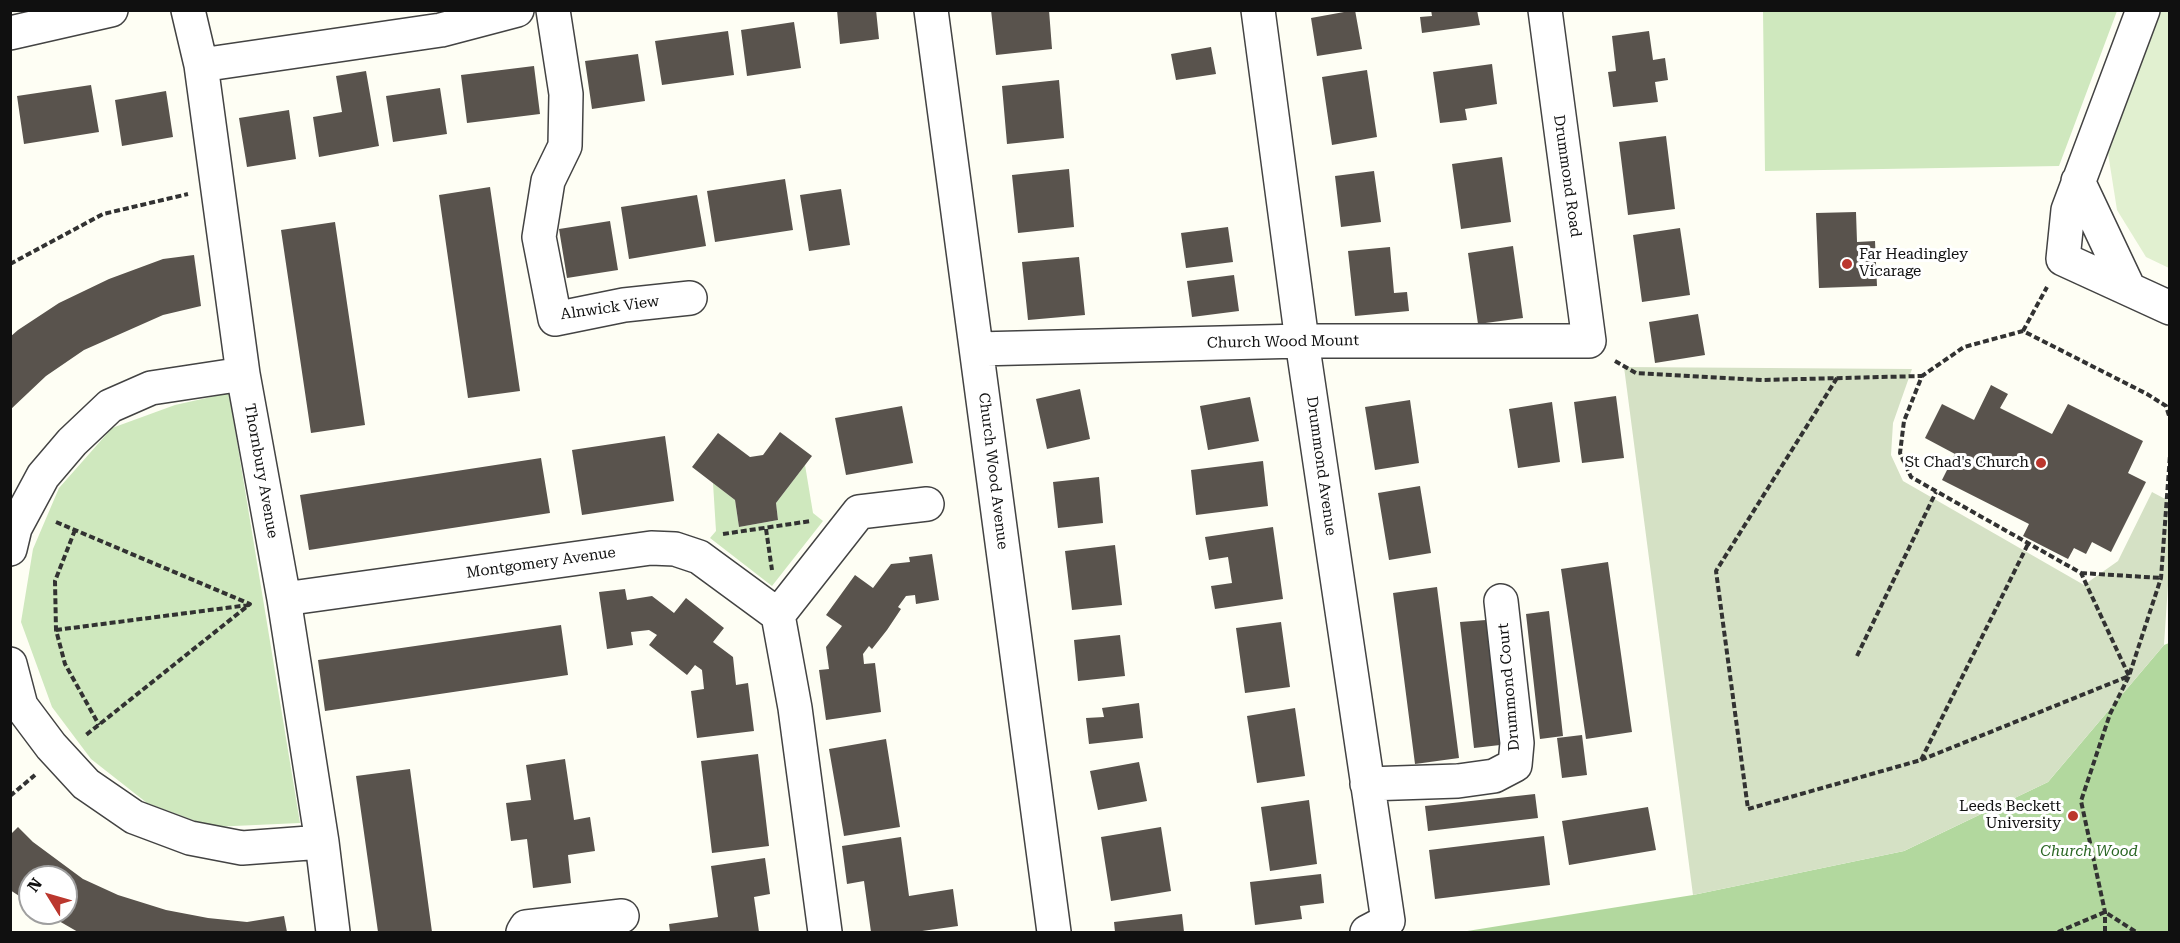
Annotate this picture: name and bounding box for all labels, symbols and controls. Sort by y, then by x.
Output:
street label: Drummond Road [1549,114,1585,238]
place label: Far Headingley Vicarage [1859,246,1968,281]
marker: Far Headingley Vicarage [1840,257,1854,271]
street label: Alnwick View [559,292,661,324]
street label: Church Wood Mount [1207,332,1359,352]
street label: Church Wood Avenue [974,392,1012,550]
street label: Drummond Avenue [1302,395,1340,537]
street label: Thornbury Avenue [240,402,282,540]
place label: St Chad's Church [1905,454,2029,472]
marker: St Chad's Church [2034,456,2048,470]
street label: Montgomery Avenue [465,544,617,582]
street label: Drummond Court [1494,622,1524,752]
place label: Leeds Beckett University [1959,798,2061,833]
marker: Leeds Beckett University [2066,809,2080,823]
park label: Church Wood [2040,843,2138,861]
north arrow [18,865,78,925]
text: N [24,874,46,896]

